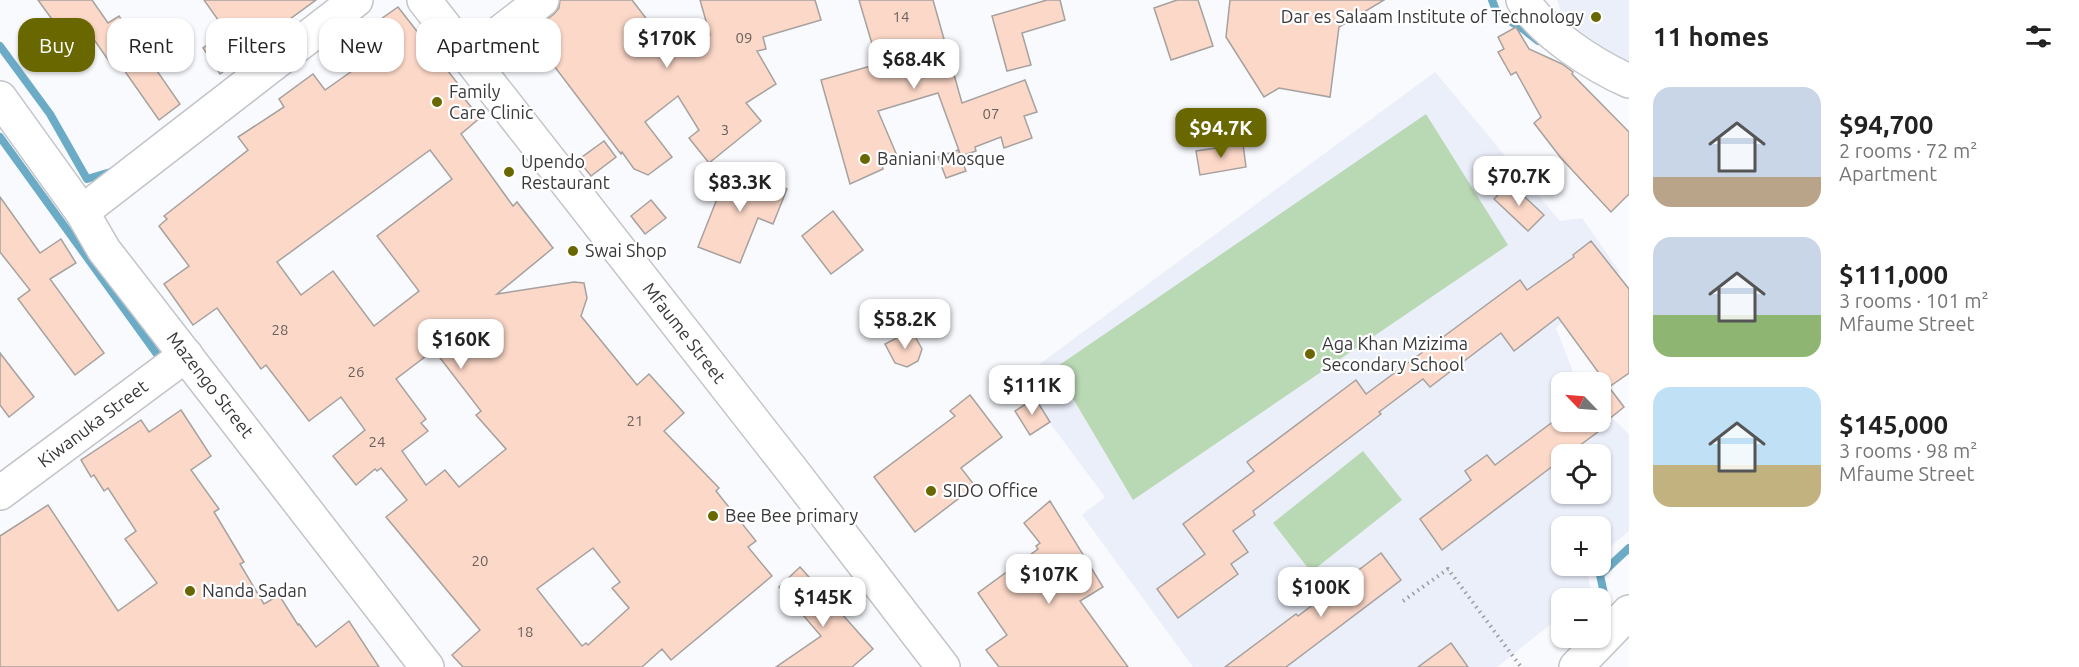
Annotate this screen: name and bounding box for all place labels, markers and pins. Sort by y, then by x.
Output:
place label: Dar es Salaam Institute of Technology [1281,6,1584,26]
marker: Dar es Salaam Institute of Technology [1589,10,1603,24]
pin: $170K [625,18,709,69]
pin: $68.4K [865,39,963,90]
place label: Family Care Clinic [449,81,533,122]
marker: Family Care Clinic [430,95,444,109]
pin: $94.7K [1172,108,1270,159]
place label: Baniani Mosque [877,148,1005,168]
place label: Upendo Restaurant [521,151,610,192]
marker: Baniani Mosque [858,152,872,166]
pin: $70.7K [1470,156,1568,207]
pin: $83.3K [691,162,789,213]
marker: Upendo Restaurant [502,165,516,179]
place label: Swai Shop [585,240,667,260]
marker: Swai Shop [566,244,580,258]
pin: $58.2K [856,299,954,350]
pin: $160K [419,319,503,370]
place label: Aga Khan Mzizima Secondary School [1322,333,1468,374]
marker: Aga Khan Mzizima Secondary School [1303,347,1317,361]
pin: $111K [990,365,1074,416]
place label: SIDO Office [943,480,1038,500]
marker: SIDO Office [924,484,938,498]
place label: Bee Bee primary [725,505,859,525]
marker: Bee Bee primary [706,509,720,523]
pin: $107K [1007,554,1091,605]
pin: $100K [1279,567,1363,618]
pin: $145K [781,577,865,628]
place label: Nanda Sadan [202,580,307,600]
marker: Nanda Sadan [183,584,197,598]

